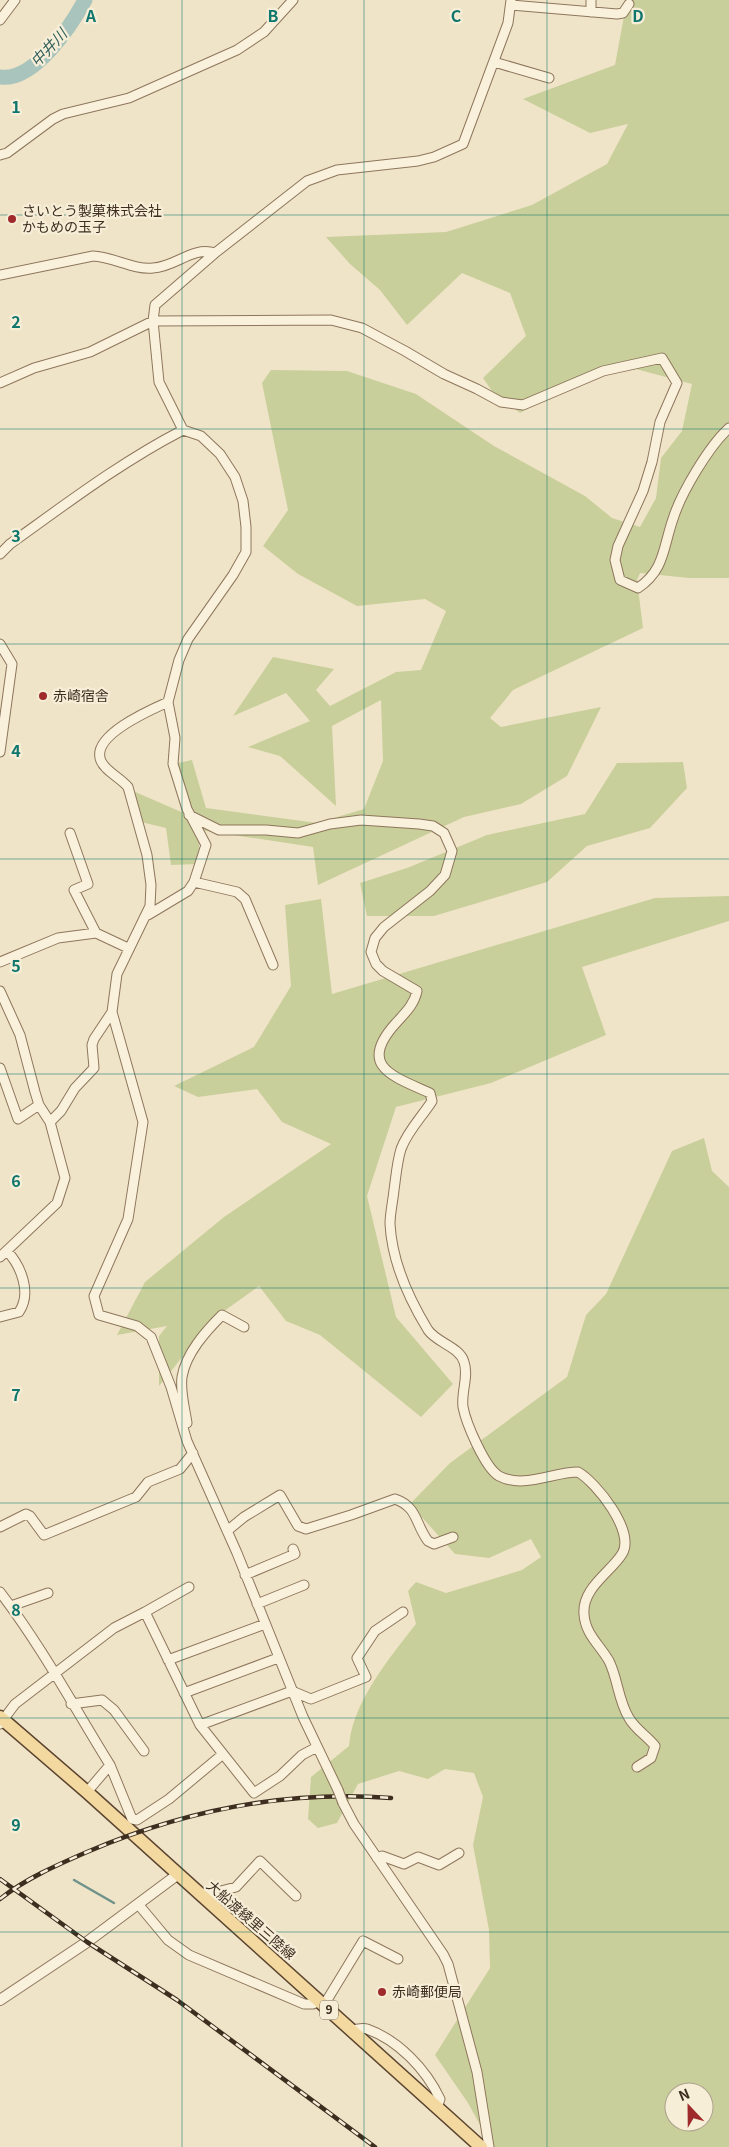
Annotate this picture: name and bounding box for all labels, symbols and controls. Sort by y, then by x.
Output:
text: A [85,3,97,27]
text: B [268,3,279,27]
text: C [451,3,462,27]
text: D [632,3,644,27]
water label: 中井川 [25,22,72,71]
text: 1 [11,94,21,118]
place label: さいとう製菓株式会社 かもめの玉子 [22,200,162,236]
marker: さいとう製菓株式会社 かもめの玉子 [6,213,18,225]
text: 2 [11,309,21,333]
text: 3 [11,523,21,547]
place label: 赤崎宿舎 [53,685,109,705]
marker: 赤崎宿舎 [37,690,49,702]
text: 4 [11,738,21,762]
text: 5 [11,953,21,977]
text: 6 [11,1168,21,1192]
text: 7 [11,1382,21,1406]
text: 8 [11,1597,21,1621]
text: 9 [11,1812,21,1836]
street label: 大船渡綾里三陸線 [203,1875,300,1964]
place label: 赤崎郵便局 [392,1981,462,2001]
marker: 赤崎郵便局 [376,1986,388,1998]
road number: 9 [320,2000,338,2020]
north arrow [664,2082,714,2132]
text: N [675,2083,692,2105]

